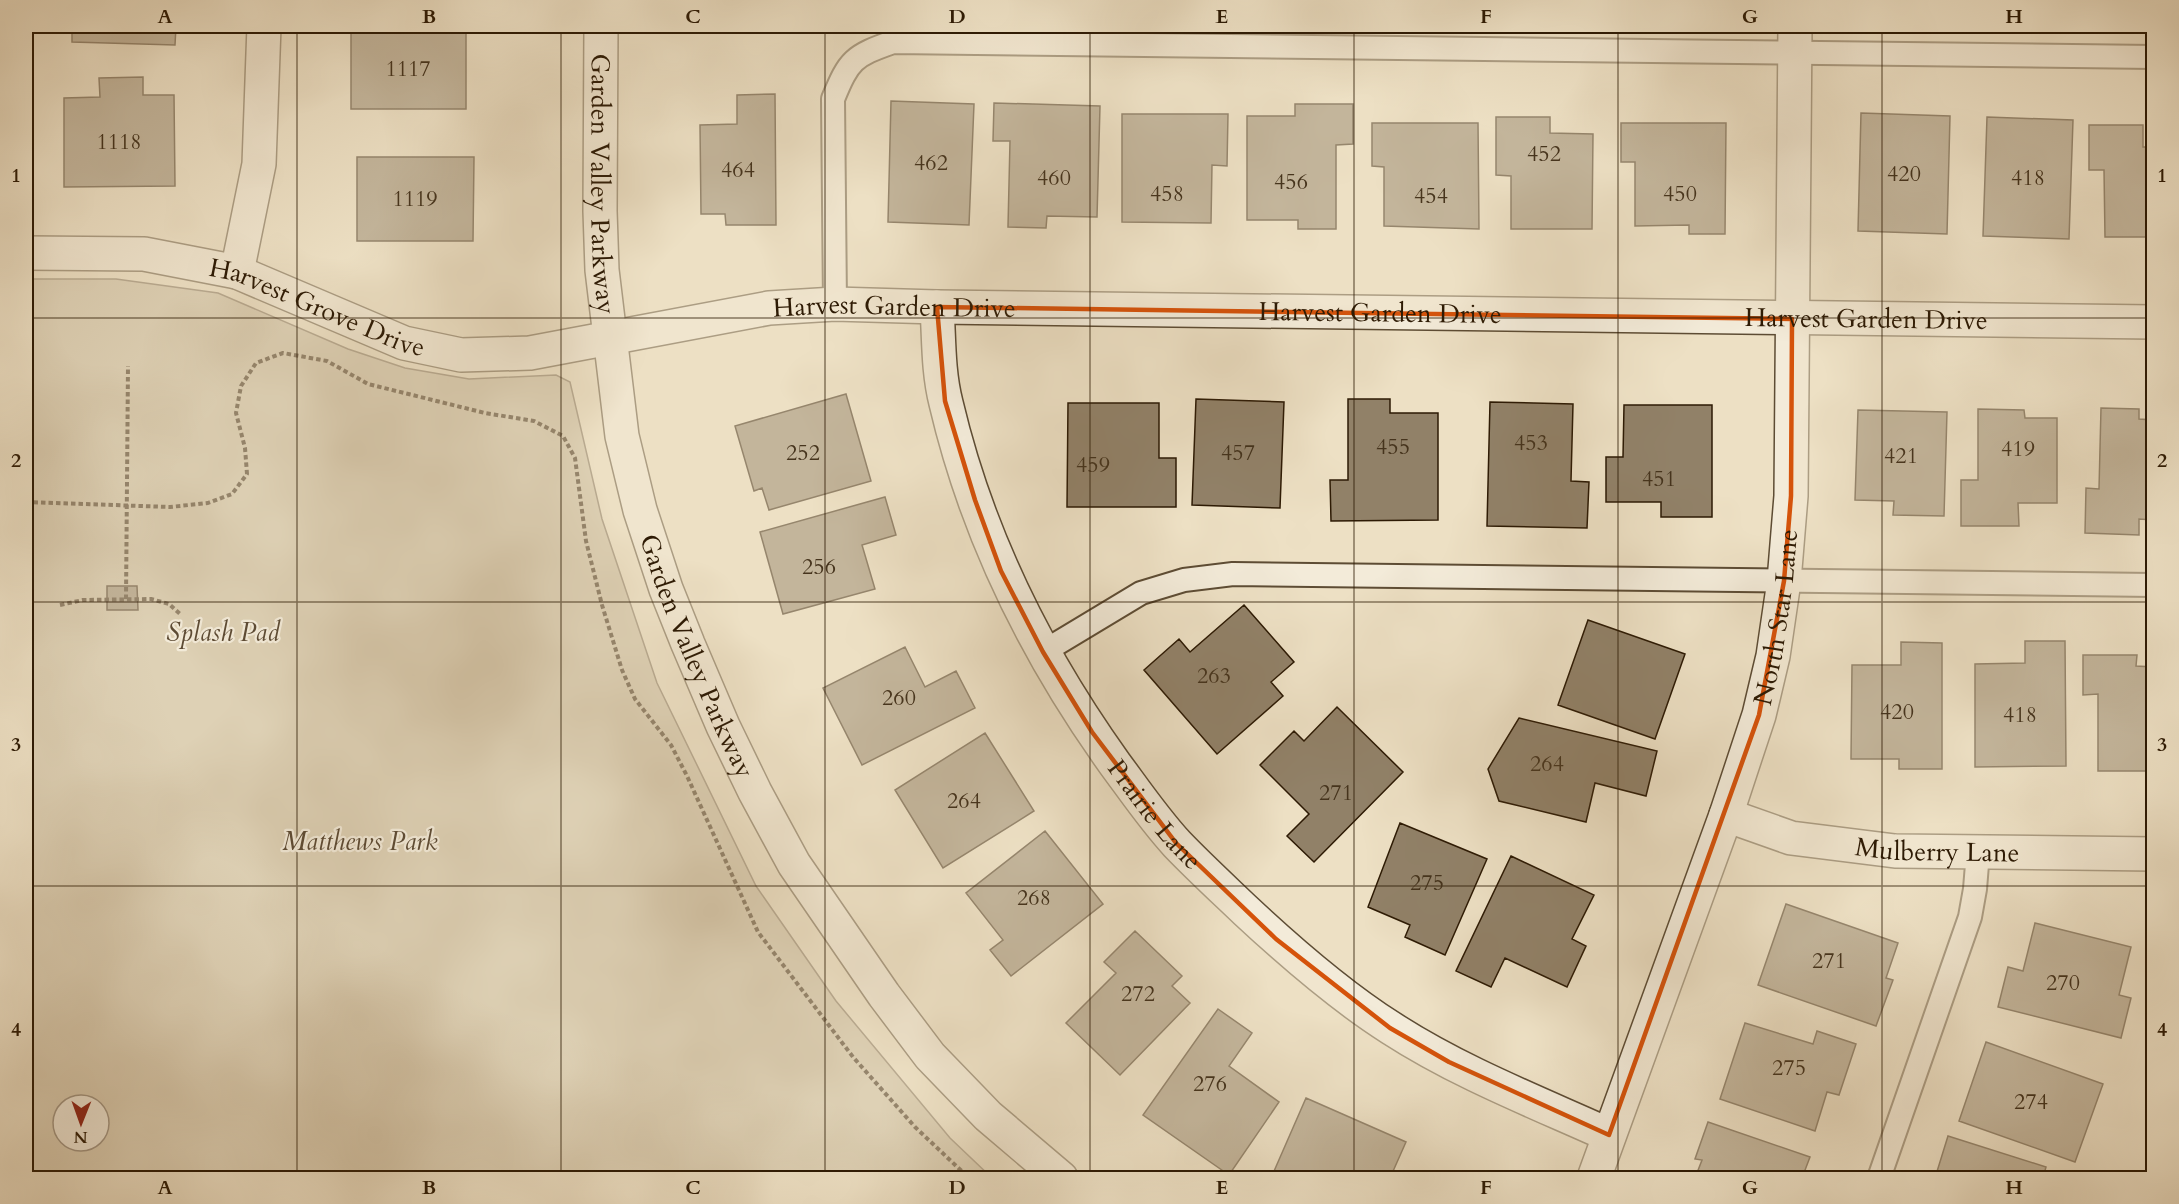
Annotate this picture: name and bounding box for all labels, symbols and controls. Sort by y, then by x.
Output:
text: A [157,3,173,30]
text: B [422,3,436,30]
text: C [685,3,701,30]
text: D [948,3,966,30]
text: E [1216,3,1228,30]
text: F [1480,3,1492,30]
text: G [1742,3,1758,30]
text: H [2005,3,2023,30]
house number: 1117 [385,54,431,84]
street label: Garden Valley Parkway [582,54,625,316]
house number: 1118 [96,127,142,157]
house number: 452 [1527,139,1561,169]
house number: 462 [914,148,948,178]
house number: 464 [721,155,755,185]
house number: 420 [1887,159,1921,189]
text: 1 [11,162,21,189]
text: 1 [2157,162,2167,189]
house number: 460 [1037,163,1071,193]
house number: 418 [2011,163,2045,193]
house number: 456 [1274,167,1308,197]
house number: 458 [1150,179,1184,209]
house number: 450 [1663,179,1697,209]
house number: 454 [1414,181,1448,211]
house number: 1119 [392,184,438,214]
street label: Harvest Grove Drive [206,250,428,364]
street label: Harvest Garden Drive [772,286,1016,325]
street label: Harvest Garden Drive [1258,293,1502,331]
street label: Harvest Garden Drive [1744,299,1988,337]
house number: 453 [1514,428,1548,458]
house number: 455 [1376,432,1410,462]
house number: 419 [2001,434,2035,464]
house number: 252 [786,438,820,468]
house number: 457 [1221,438,1255,468]
house number: 421 [1884,441,1918,471]
text: 2 [11,447,21,474]
text: 2 [2157,447,2167,474]
house number: 459 [1076,450,1110,480]
house number: 451 [1642,464,1676,494]
street label: North Star Lane [1744,528,1806,709]
street label: Garden Valley Parkway [632,529,763,784]
house number: 256 [802,552,836,582]
park label: Splash Pad [166,615,281,650]
house number: 263 [1197,661,1231,691]
house number: 260 [882,683,916,713]
house number: 420 [1880,697,1914,727]
house number: 418 [2003,700,2037,730]
text: 3 [11,731,21,758]
text: 3 [2157,731,2167,758]
house number: 264 [1530,749,1564,779]
street label: Prairie Lane [1100,752,1210,877]
house number: 271 [1319,778,1353,808]
house number: 264 [947,786,981,816]
park label: Matthews Park [282,824,438,859]
street label: Mulberry Lane [1853,829,2020,870]
house number: 275 [1410,868,1444,898]
house number: 268 [1017,883,1051,913]
house number: 271 [1812,946,1846,976]
house number: 270 [2046,968,2080,998]
house number: 272 [1121,979,1155,1009]
text: 4 [11,1016,21,1043]
text: 4 [2157,1016,2167,1043]
house number: 275 [1772,1053,1806,1083]
house number: 276 [1193,1069,1227,1099]
house number: 274 [2014,1087,2048,1117]
north arrow [51,1093,111,1153]
text: N [74,1126,88,1148]
text: A [157,1174,173,1201]
text: B [422,1174,436,1201]
text: C [685,1174,701,1201]
text: D [948,1174,966,1201]
text: E [1216,1174,1228,1201]
text: F [1480,1174,1492,1201]
text: G [1742,1174,1758,1201]
text: H [2005,1174,2023,1201]

